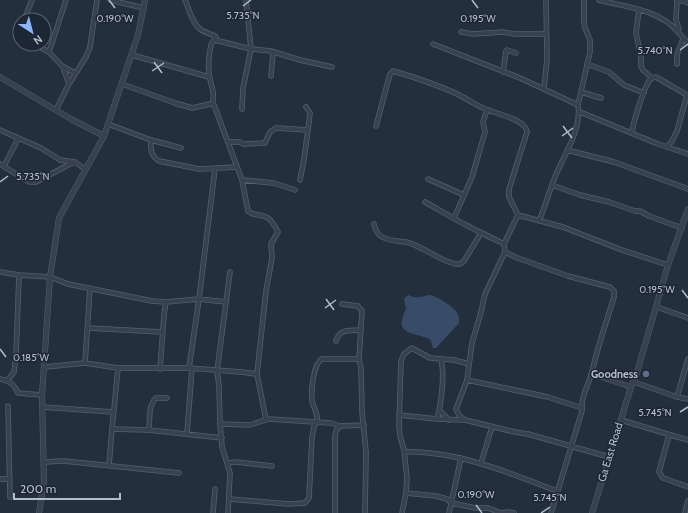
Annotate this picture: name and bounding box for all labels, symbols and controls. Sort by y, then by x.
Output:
text: 5.735°N [226,9,260,22]
north arrow [12,12,52,52]
text: 0.190°W [96,12,134,25]
text: 0.195°W [460,12,496,25]
text: N [31,32,45,48]
text: 5.740°N [638,44,672,57]
text: 5.735°N [16,170,50,183]
text: 0.195°W [639,283,675,296]
text: 0.185°W [13,351,49,364]
place label: Goodness [591,367,638,381]
marker: Goodness [641,369,651,379]
text: 5.745°N [638,406,672,419]
street label: Ga East Road [594,421,626,483]
scale bar [14,475,120,501]
text: 200 m [20,481,56,496]
text: 0.190°W [457,488,495,501]
text: 5.745°N [533,491,567,504]

